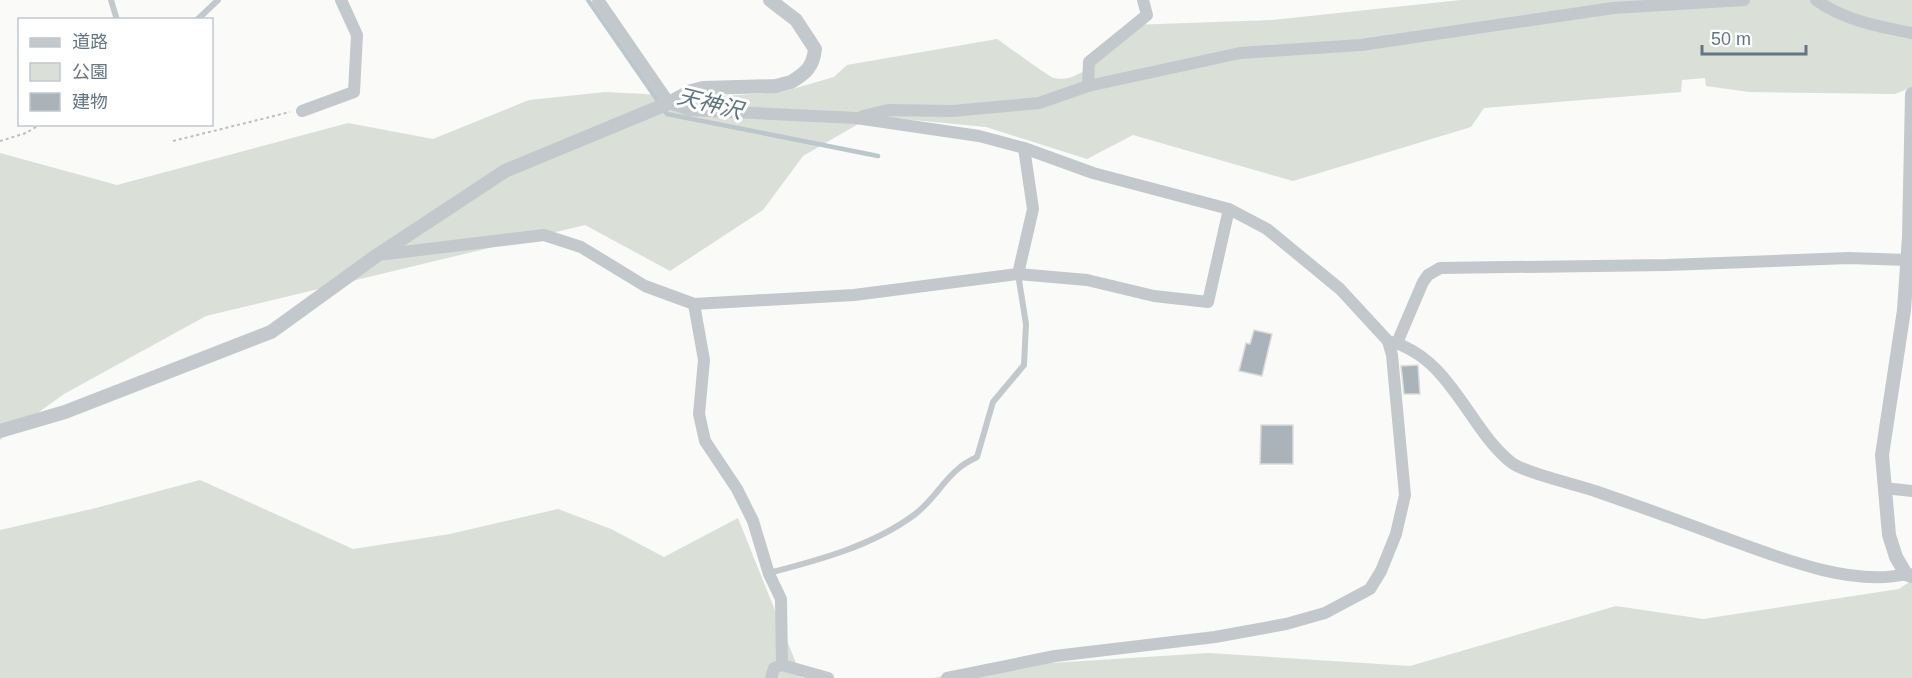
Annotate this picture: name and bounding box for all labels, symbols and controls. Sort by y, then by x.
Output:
legend [18,18,213,126]
scale bar [1702,18,1806,56]
text: 50 m [1711,29,1751,49]
text: 道路 [72,32,108,52]
text: 公園 [72,62,108,82]
water label: 天神沢 [675,83,748,124]
text: 建物 [72,92,108,112]

